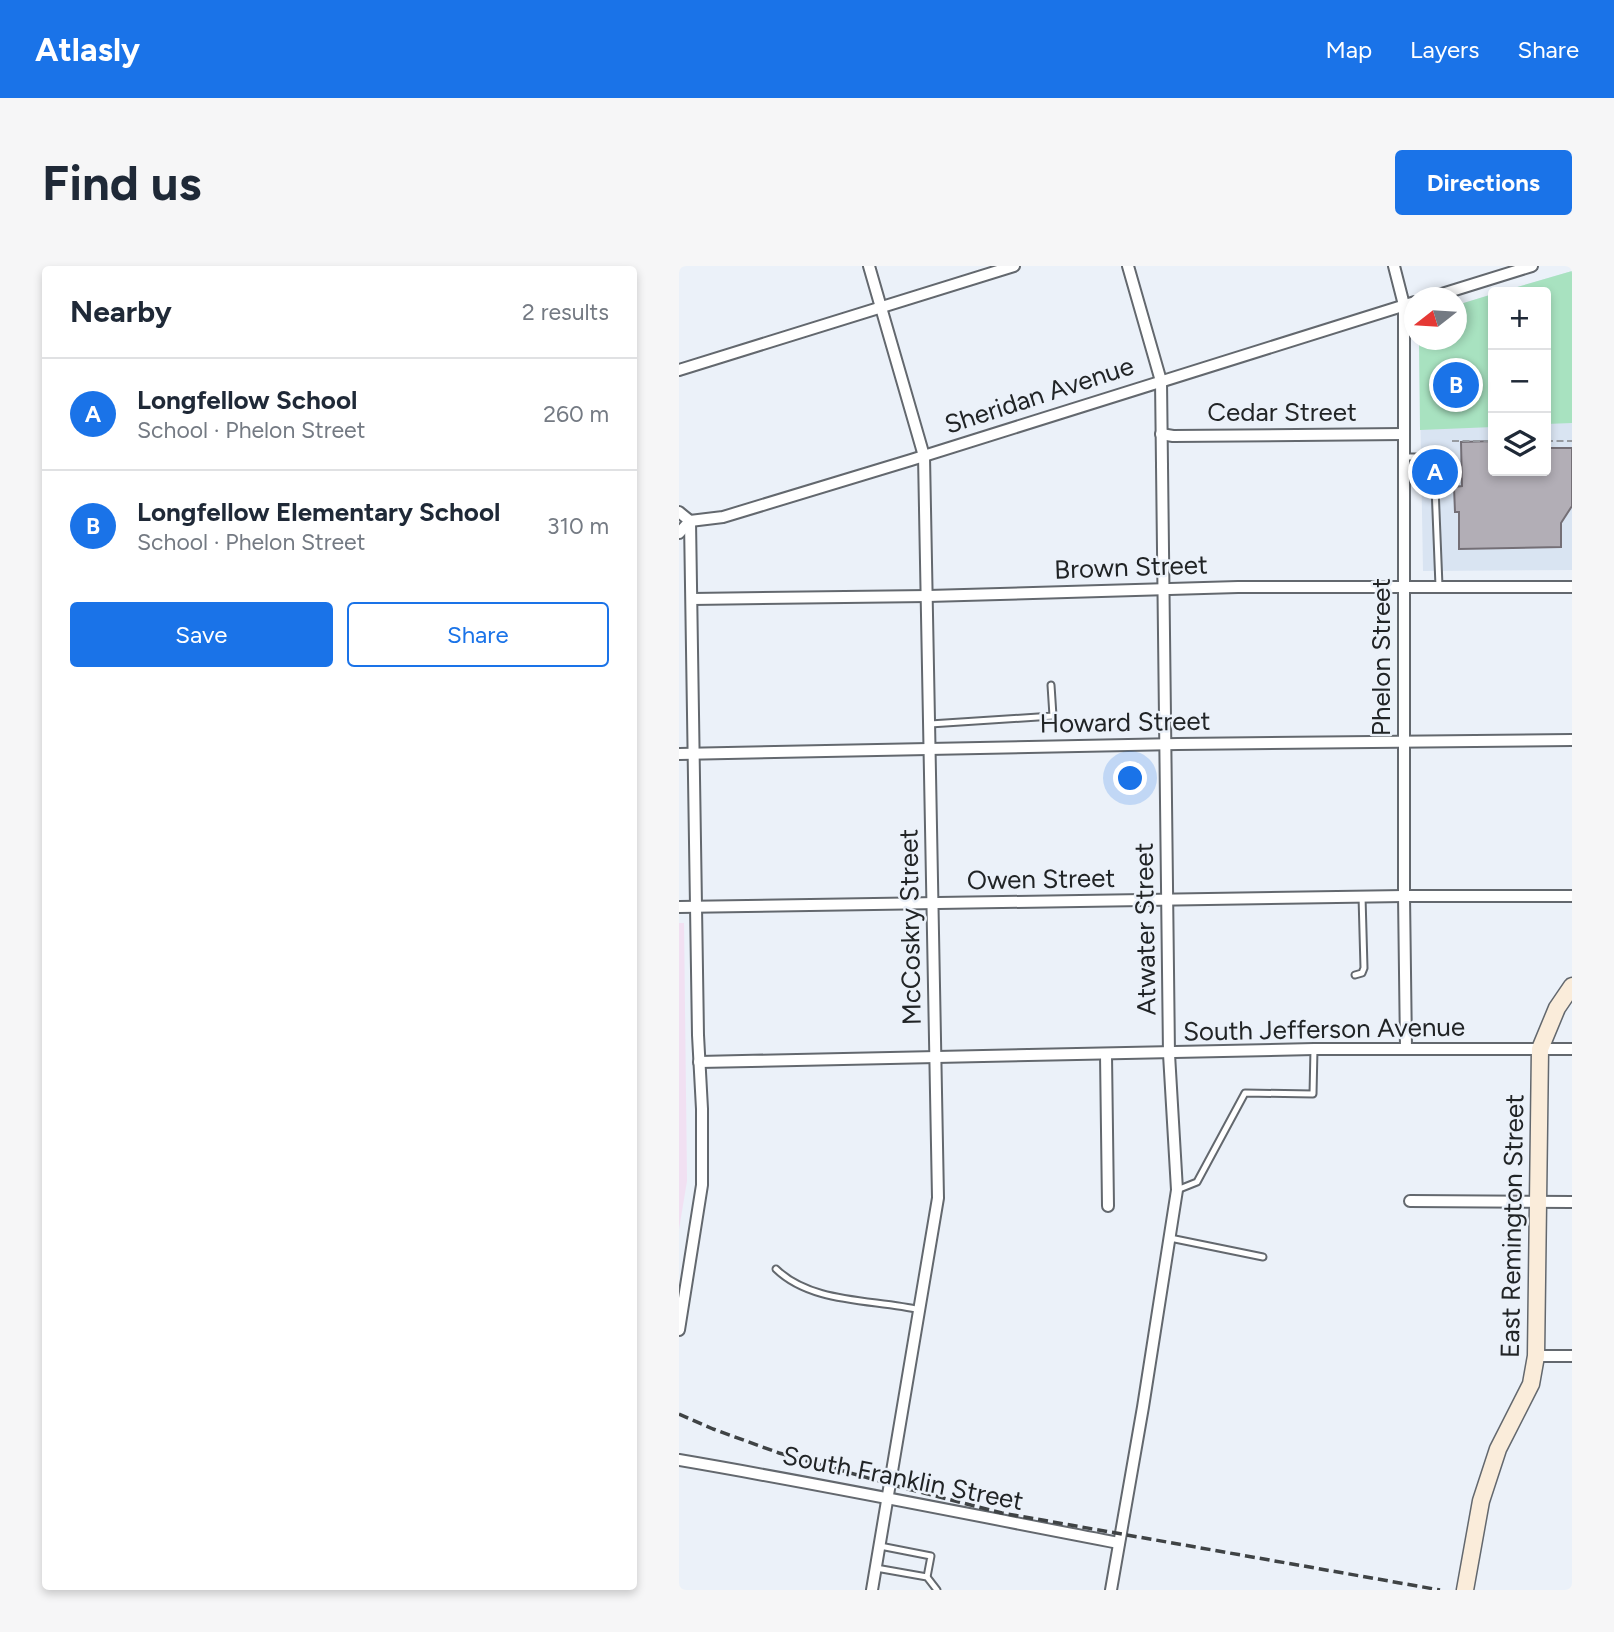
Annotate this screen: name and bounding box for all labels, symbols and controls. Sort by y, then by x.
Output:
text: Atlasly [35,30,140,69]
text: Map [1325,35,1372,64]
text: Layers [1410,35,1479,64]
text: Share [1517,35,1579,64]
button: Directions [1395,150,1572,215]
text: Find us [42,153,201,212]
north arrow [1404,287,1467,350]
map controls [1488,287,1551,476]
button: + [1488,287,1551,350]
text: Nearby [70,293,172,330]
text: 2 results [522,298,609,326]
street label: Sheridan Avenue [940,349,1138,441]
button: − [1488,350,1551,413]
pin: B [1433,359,1479,411]
text: Longfellow School [137,384,357,416]
street label: Cedar Street [1207,396,1357,428]
text: A [85,400,101,428]
text: 260 m [543,400,609,428]
button: layers [1488,413,1551,476]
text: School · Phelon Street [137,416,365,444]
pin: A [1412,446,1458,498]
text: Longfellow Elementary School [137,496,500,528]
text: B [86,512,100,540]
text: 310 m [547,512,609,540]
text: School · Phelon Street [137,528,365,556]
street label: Brown Street [1054,548,1208,586]
street label: Phelon Street [1365,578,1397,736]
button: Save [70,602,333,667]
button: Share [347,602,609,667]
street label: Howard Street [1039,705,1211,739]
your location [1113,761,1147,795]
street label: McCoskry Street [892,828,928,1025]
street label: Atwater Street [1127,842,1163,1016]
street label: Owen Street [967,862,1116,896]
street label: South Jefferson Avenue [1183,1011,1465,1047]
street label: East Remington Street [1494,1094,1530,1358]
street label: South Franklin Street [780,1439,1026,1517]

